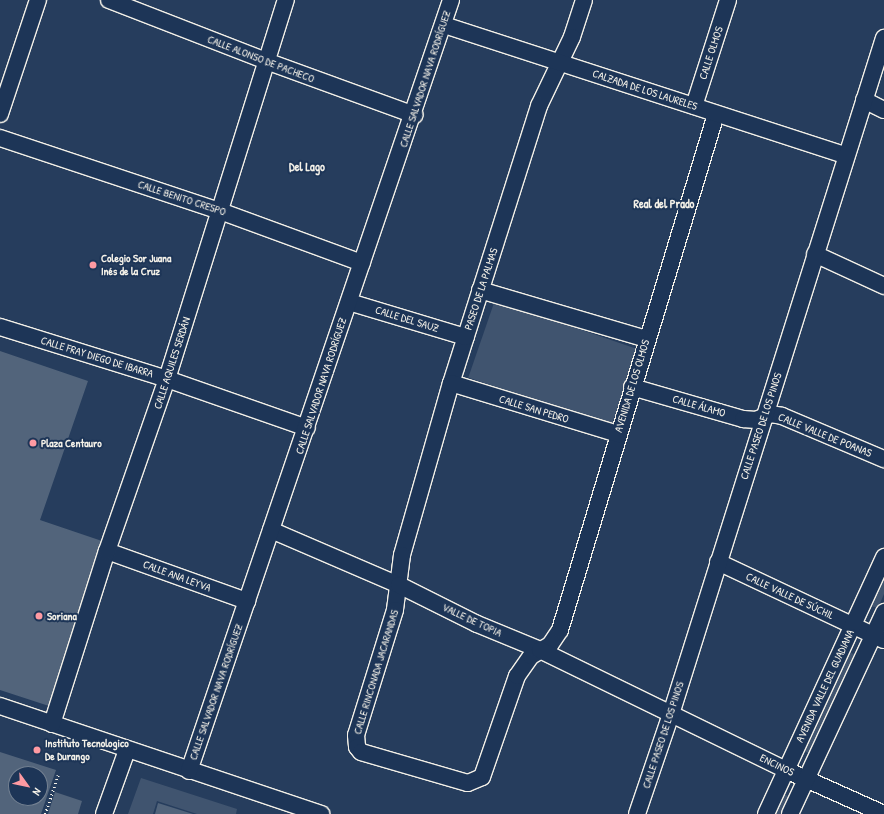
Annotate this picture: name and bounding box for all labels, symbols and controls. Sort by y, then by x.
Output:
street label: CALLE SALVADOR NAVA RODRÍGUEZ [397,9,453,149]
street label: CALLE OLMOS [696,25,726,81]
street label: CALLE ALONSO DE PACHECO [206,32,316,86]
street label: CALZADA DE LOS LAURELES [591,67,699,113]
district label: Del Lago [289,160,325,174]
street label: CALLE BENITO CRESPO [136,178,228,218]
district label: Real del Prado [634,197,694,211]
street label: PASEO DE LA PALMAS [462,246,500,332]
place label: Colegio Sor Juana Inés de la Cruz [101,252,171,278]
marker: Colegio Sor Juana Inés de la Cruz [88,260,98,270]
street label: CALLE DEL SAUZ [374,303,440,335]
street label: CALLE AQUILES SERDÁN [151,315,193,411]
street label: CALLE SALVADOR NAVA RODRÍGUEZ [293,316,349,456]
street label: CALLE FRAY DIEGO DE IBARRA [39,334,155,380]
street label: AVENIDA DE LOS OLMOS [612,338,652,434]
street label: CALLE PASEO DE LOS PINOS [737,371,785,481]
street label: CALLE SAN PEDRO [498,392,570,426]
street label: CALLE ÁLAMO [671,392,727,420]
street label: CALLE VALLE DE POANAS [776,410,874,460]
place label: Plaza Centauro [41,436,102,450]
marker: Plaza Centauro [28,438,38,448]
street label: CALLE ANA LEYVA [141,558,213,594]
street label: CALLE VALLE DE SÚCHIL [744,570,836,622]
street label: VALLE DE TOPIA [440,600,504,640]
street label: CALLE RINCONADA JACARANDAS [351,608,401,736]
place label: Soriana [47,609,77,623]
marker: Soriana [34,611,44,621]
street label: CALLE SALVADOR NAVA RODRÍGUEZ [187,622,245,762]
street label: AVENIDA VALLE DEL GUADIANA [793,628,857,744]
street label: CALLE PASEO DE LOS PINOS [639,680,687,790]
place label: Instituto Tecnologico De Durango [45,737,129,763]
marker: Instituto Tecnologico De Durango [32,745,42,755]
street label: ENCINOS [758,751,796,779]
north arrow [8,766,48,806]
text: N [30,786,45,798]

